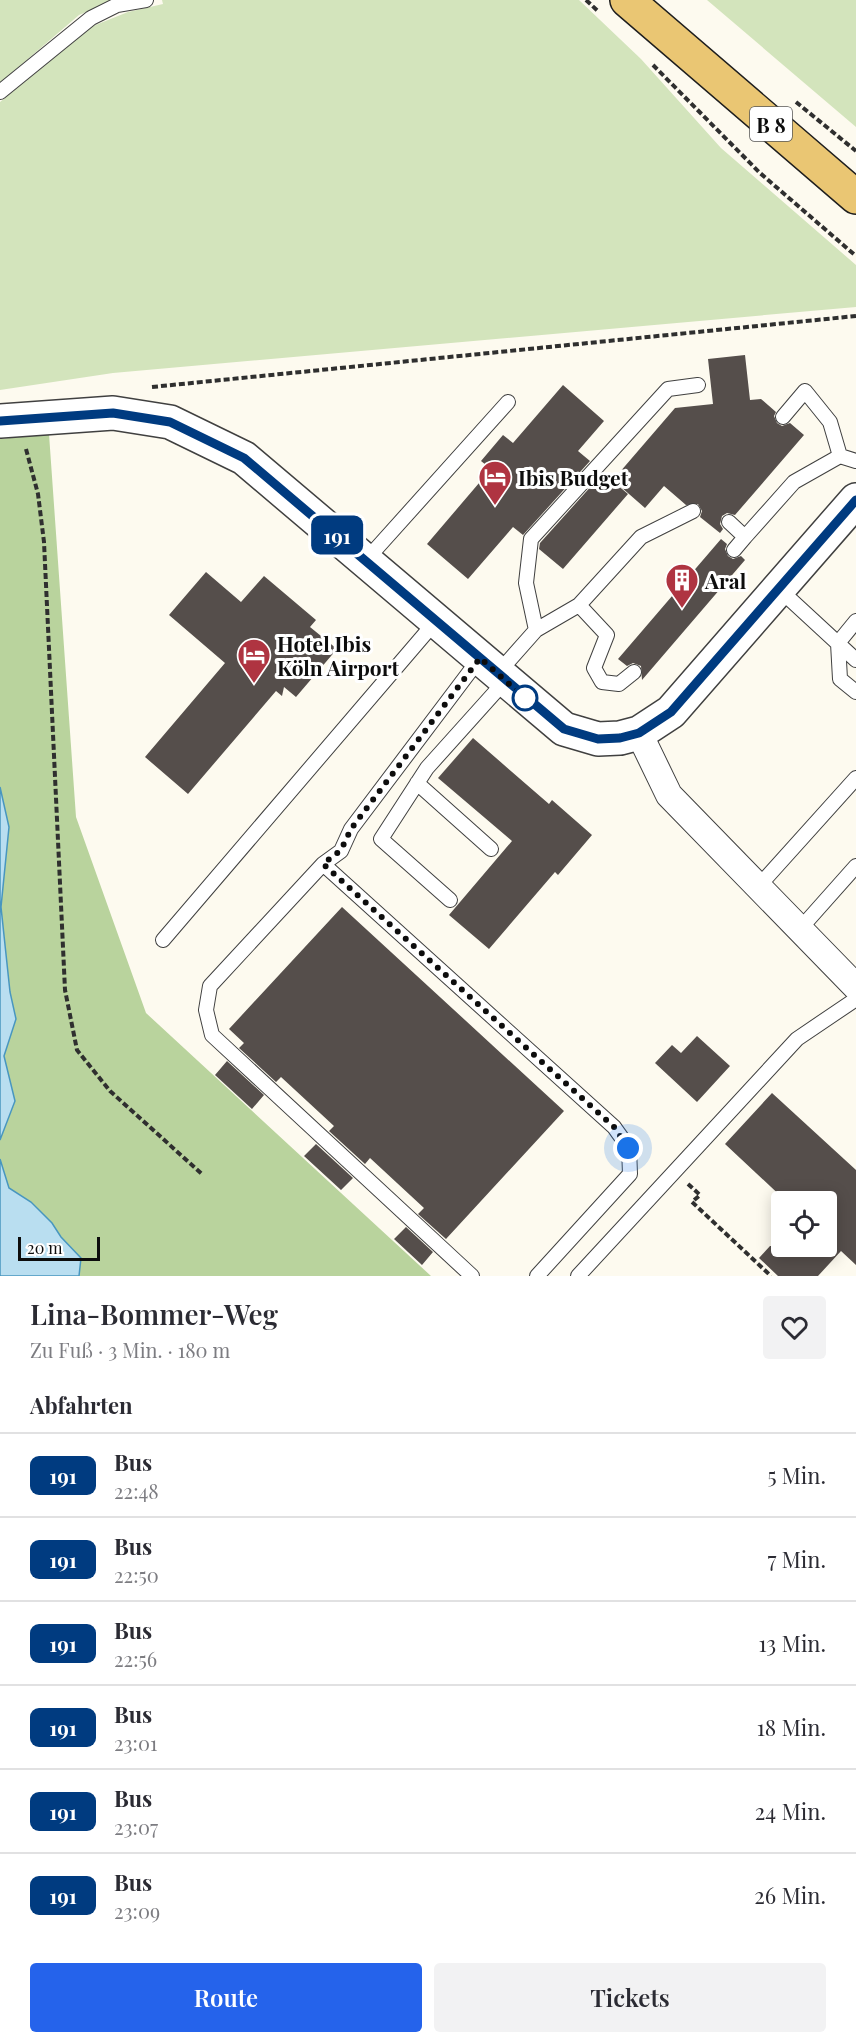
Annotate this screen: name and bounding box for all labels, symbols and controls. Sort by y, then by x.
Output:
road number: B 8 [750,107,792,141]
hotel icon: Ibis Budget [477,459,513,506]
place label: Ibis Budget [518,463,629,491]
line badge: 191 [302,516,372,554]
text: 191 [323,521,351,549]
building icon: Aral [664,562,700,609]
place label: Aral [704,566,747,594]
place label: Hotel Ibis Köln Airport [277,629,400,681]
hotel icon: Hotel Ibis Köln Airport [236,637,272,684]
unlabelled marker [512,685,538,711]
your location [613,1133,643,1163]
map controls [771,1191,837,1257]
button: locate [771,1191,837,1257]
scale bar [18,1234,100,1262]
text: 20 m [27,1237,62,1258]
text: Lina-Bommer-Weg [30,1295,278,1332]
button: heart [763,1296,826,1359]
text: Zu Fuß · 3 Min. · 180 m [30,1336,230,1363]
text: Abfahrten [30,1390,133,1420]
text: Bus [114,1447,152,1477]
text: 5 Min. [767,1460,826,1490]
text: 191 [49,1461,77,1489]
text: 22:48 [114,1477,159,1504]
text: Bus [114,1531,152,1561]
text: 7 Min. [768,1544,826,1574]
text: 191 [49,1545,77,1573]
text: 22:50 [114,1561,159,1588]
text: Bus [114,1615,152,1645]
text: 13 Min. [759,1628,826,1658]
text: 191 [49,1629,77,1657]
text: 22:56 [114,1645,157,1672]
text: Bus [114,1699,152,1729]
text: 18 Min. [757,1712,826,1742]
text: 191 [49,1713,77,1741]
text: 23:01 [114,1729,157,1756]
text: Bus [114,1783,152,1813]
text: 24 Min. [755,1796,826,1826]
text: 191 [49,1797,77,1825]
text: 23:07 [114,1813,158,1840]
text: Bus [114,1867,152,1897]
text: 26 Min. [754,1880,826,1910]
text: 191 [49,1881,77,1909]
text: 23:09 [114,1897,160,1924]
button: Route [30,1963,422,2032]
button: Tickets [434,1963,826,2032]

